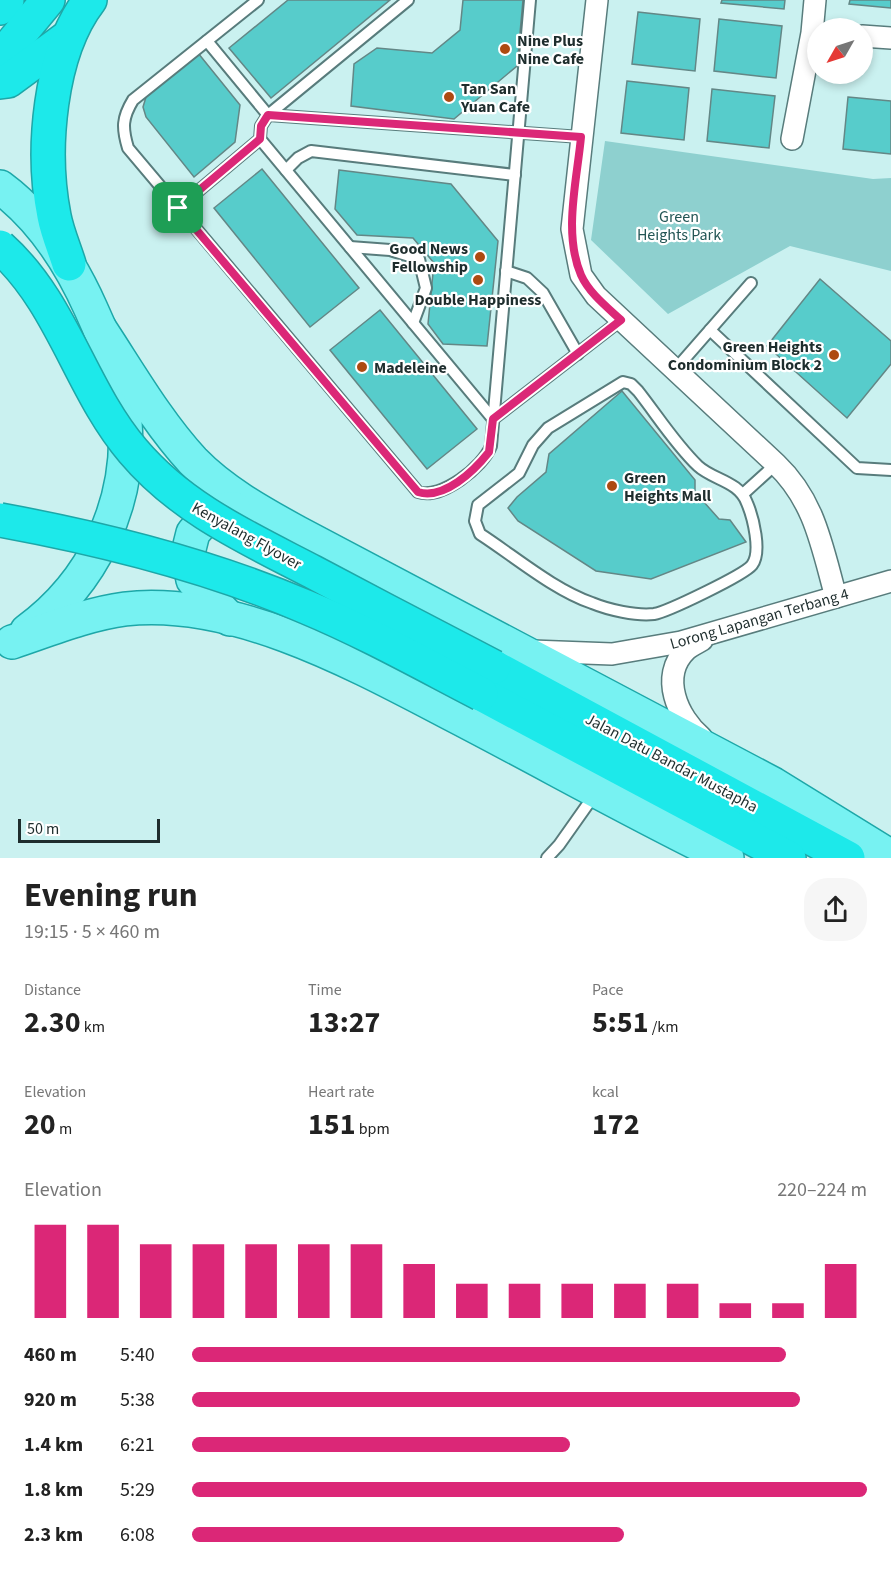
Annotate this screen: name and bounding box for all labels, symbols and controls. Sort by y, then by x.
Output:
north arrow [807,18,873,84]
map controls [807,18,873,84]
place label: Nine Plus Nine Cafe [517,30,584,70]
marker: Nine Plus Nine Cafe [498,42,512,56]
place label: Tan San Yuan Cafe [460,78,530,118]
marker: Tan San Yuan Cafe [442,90,456,104]
pin [152,182,203,233]
icon: arrive [161,191,194,224]
park label: Green Heights Park [637,206,721,246]
place label: Good News Fellowship [389,238,468,278]
marker: Good News Fellowship [473,250,487,264]
marker: Double Happiness [471,273,485,287]
place label: Double Happiness [415,289,541,311]
place label: Green Heights Condominium Block 2 [668,336,822,376]
marker: Green Heights Condominium Block 2 [827,348,841,362]
place label: Madeleine [374,357,447,379]
marker: Madeleine [355,360,369,374]
place label: Green Heights Mall [624,467,712,507]
marker: Green Heights Mall [605,479,619,493]
street label: Kenyalang Flyover [188,497,306,575]
street label: Lorong Lapangan Terbang 4 [667,583,851,655]
street label: Jalan Datu Bandar Mustapha [581,708,762,818]
scale bar [18,816,160,844]
text: 50 m [27,818,59,840]
text: Evening run [24,872,198,919]
button: share [804,878,867,941]
text: 19:15 · 5 × 460 m [24,918,160,946]
text: Distance [24,979,81,1001]
text: Time [308,979,342,1001]
text: Pace [592,979,623,1001]
text: 2.30 [24,1001,81,1044]
text: 13:27 [308,1001,380,1044]
text: 5:51 [592,1001,649,1044]
text: km [81,1016,105,1038]
text: /km [649,1016,679,1038]
text: Elevation [24,1081,86,1103]
text: Heart rate [308,1081,375,1103]
text: kcal [592,1081,619,1103]
text: 20 [24,1103,56,1146]
text: 151 [308,1103,356,1146]
text: 172 [592,1103,640,1146]
text: m [56,1118,72,1140]
text: bpm [356,1118,390,1140]
text: Elevation [24,1176,102,1204]
text: 220–224 m [777,1176,867,1204]
text: 460 m [24,1341,77,1369]
text: 5:40 [120,1341,155,1369]
text: 920 m [24,1386,77,1414]
text: 5:38 [120,1386,155,1414]
text: 1.4 km [24,1431,83,1459]
text: 6:21 [120,1431,155,1459]
text: 1.8 km [24,1476,83,1504]
text: 5:29 [120,1476,155,1504]
text: 2.3 km [24,1521,83,1549]
text: 6:08 [120,1521,155,1549]

